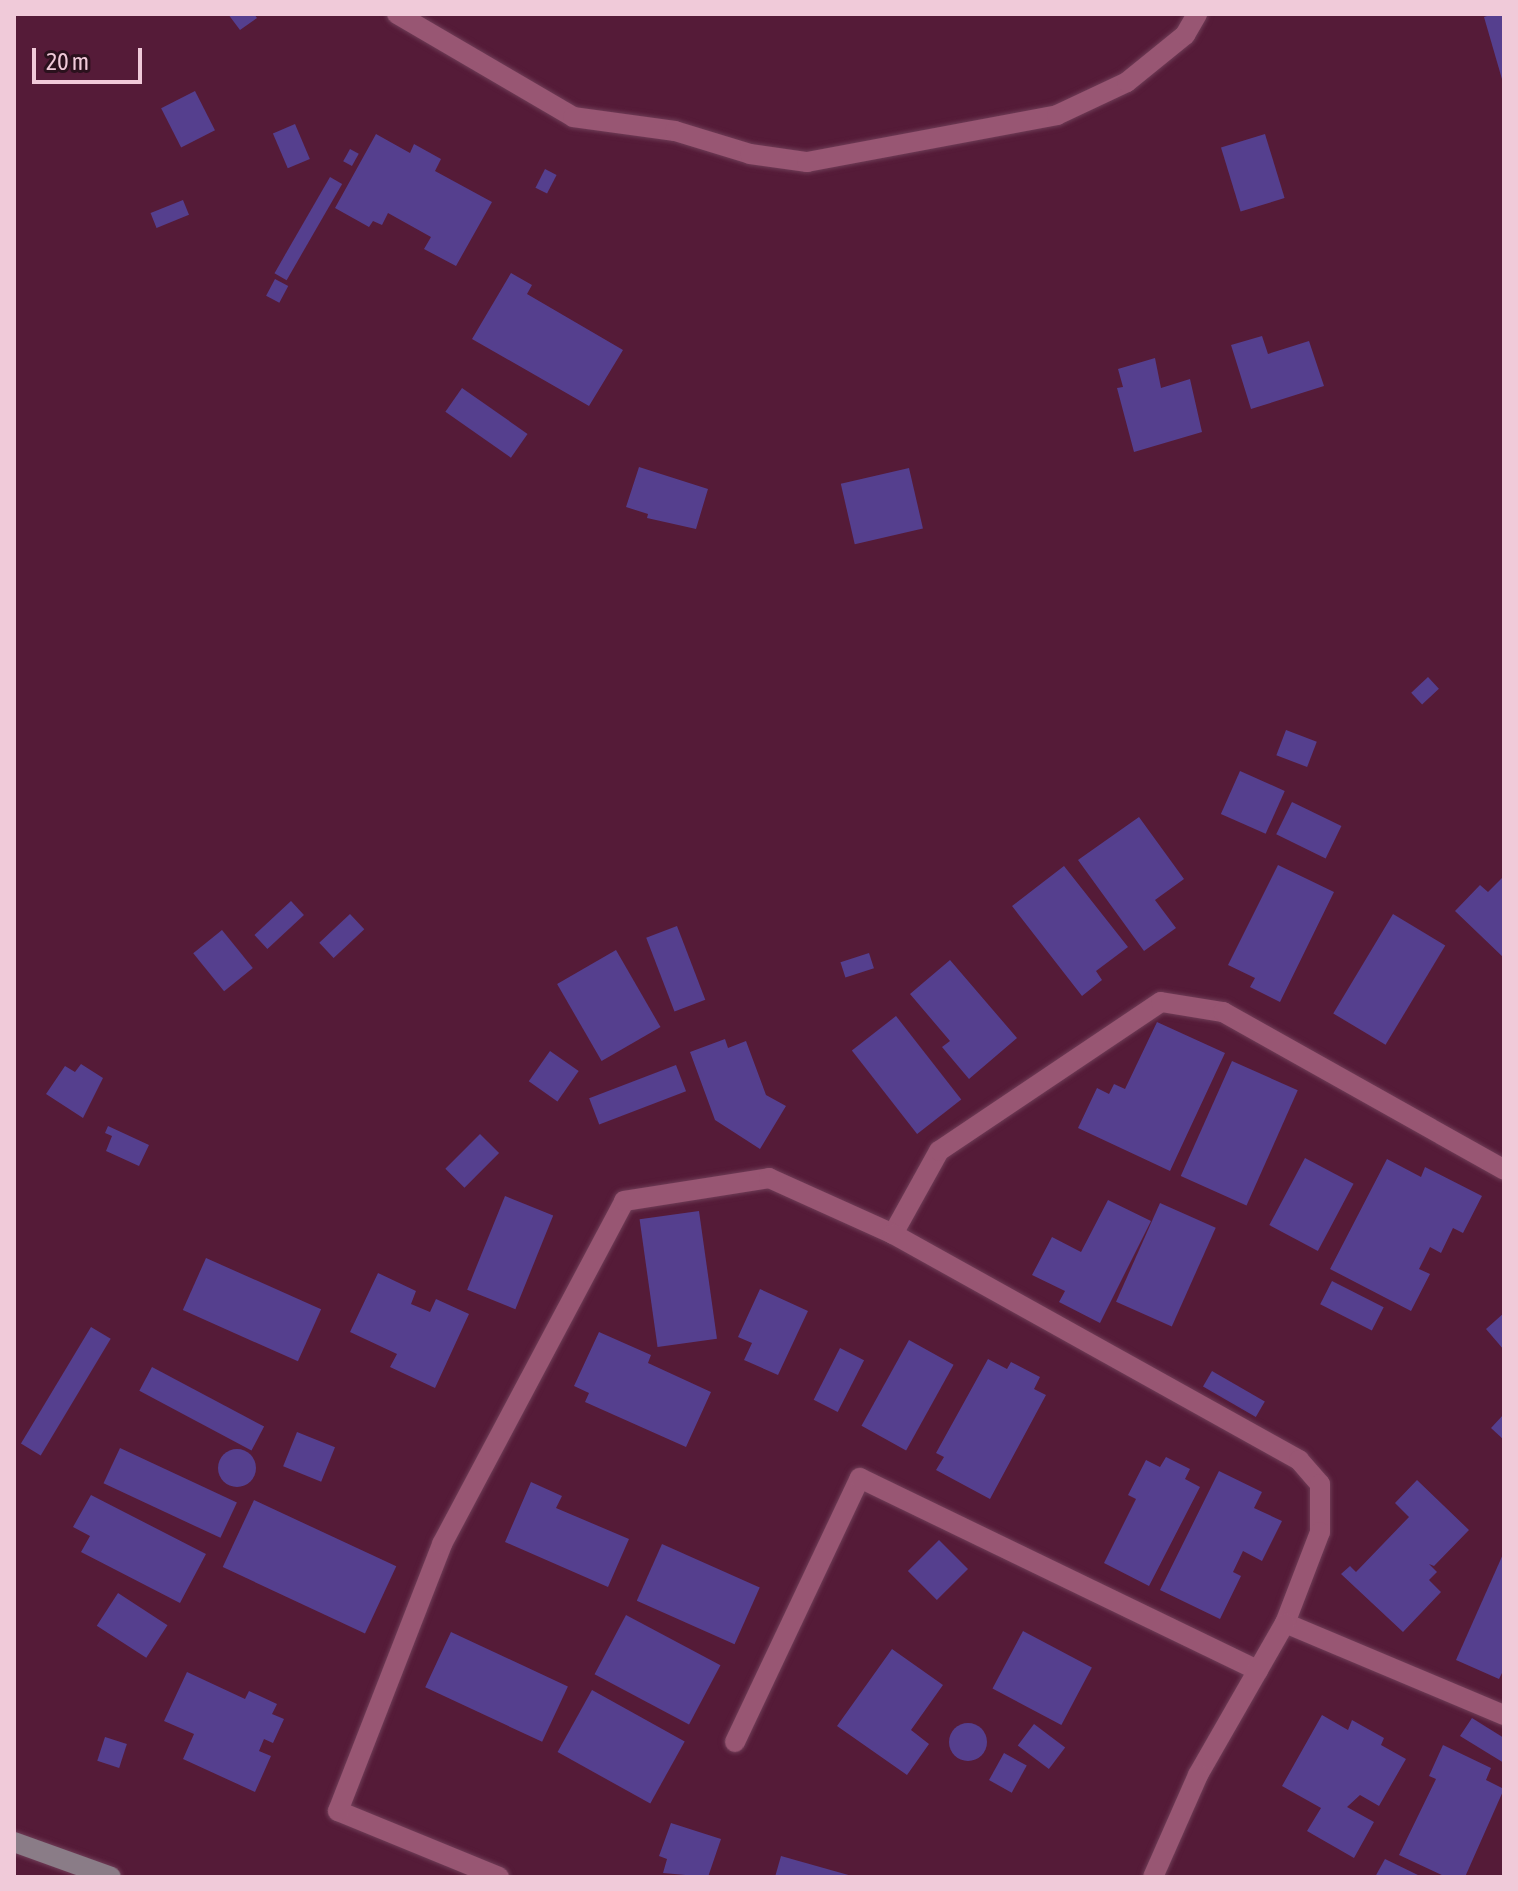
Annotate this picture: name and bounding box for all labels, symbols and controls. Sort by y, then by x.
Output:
scale bar [36,32,146,82]
text: 20 m [46,48,89,75]

